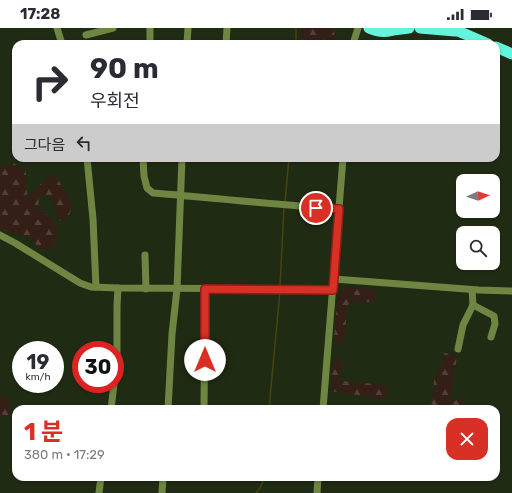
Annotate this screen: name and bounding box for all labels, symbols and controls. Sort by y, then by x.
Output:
text: 17:28 [20,5,60,23]
text: 90 m [90,52,159,85]
icon: right [24,56,76,108]
text: 우회전 [90,90,140,112]
icon: left [73,132,95,154]
text: 그다음 [24,136,65,154]
north arrow [456,174,500,218]
map controls [456,174,500,270]
pin [299,191,333,225]
icon: arrive [305,197,327,219]
button: search [456,226,500,270]
position arrow [184,339,226,381]
speed limit sign: 30 [72,341,124,393]
text: 19 [27,350,49,374]
text: km/h [26,371,50,383]
text: 1 분 [24,418,63,446]
button: close [446,418,488,460]
text: 380 m · 17:29 [24,447,105,462]

